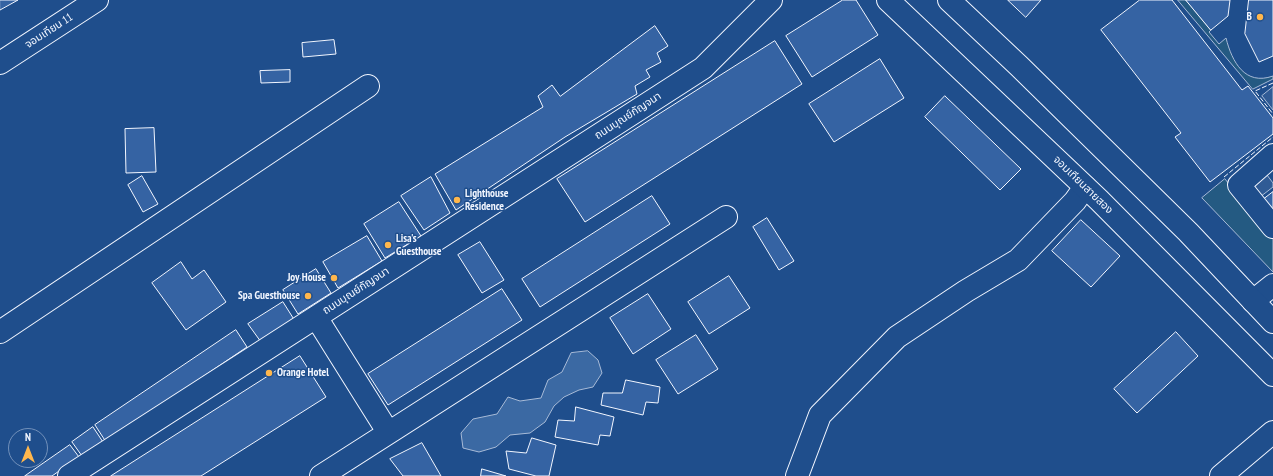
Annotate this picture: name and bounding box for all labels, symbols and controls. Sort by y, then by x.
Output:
place label: B [1247,10,1252,24]
street label: จอมเทียน 11 [23,11,75,51]
marker: B [1255,12,1265,22]
street label: ถนนบุณย์กัญจนา [592,90,664,142]
street label: จอมเทียนสายสอง [1050,153,1116,217]
place label: Lighthouse Residence [465,187,508,213]
marker: Lighthouse Residence [452,195,462,205]
place label: Lisa's Guesthouse [396,232,441,258]
marker: Lisa's Guesthouse [383,240,393,250]
street label: ถนนบุณย์กัญจนา [320,265,392,317]
place label: Joy House [287,271,326,285]
marker: Joy House [329,273,339,283]
place label: Spa Guesthouse [238,289,300,303]
marker: Spa Guesthouse [303,291,313,301]
place label: Orange Hotel [277,366,329,380]
marker: Orange Hotel [264,368,274,378]
north arrow [8,428,48,468]
text: N [25,430,31,444]

